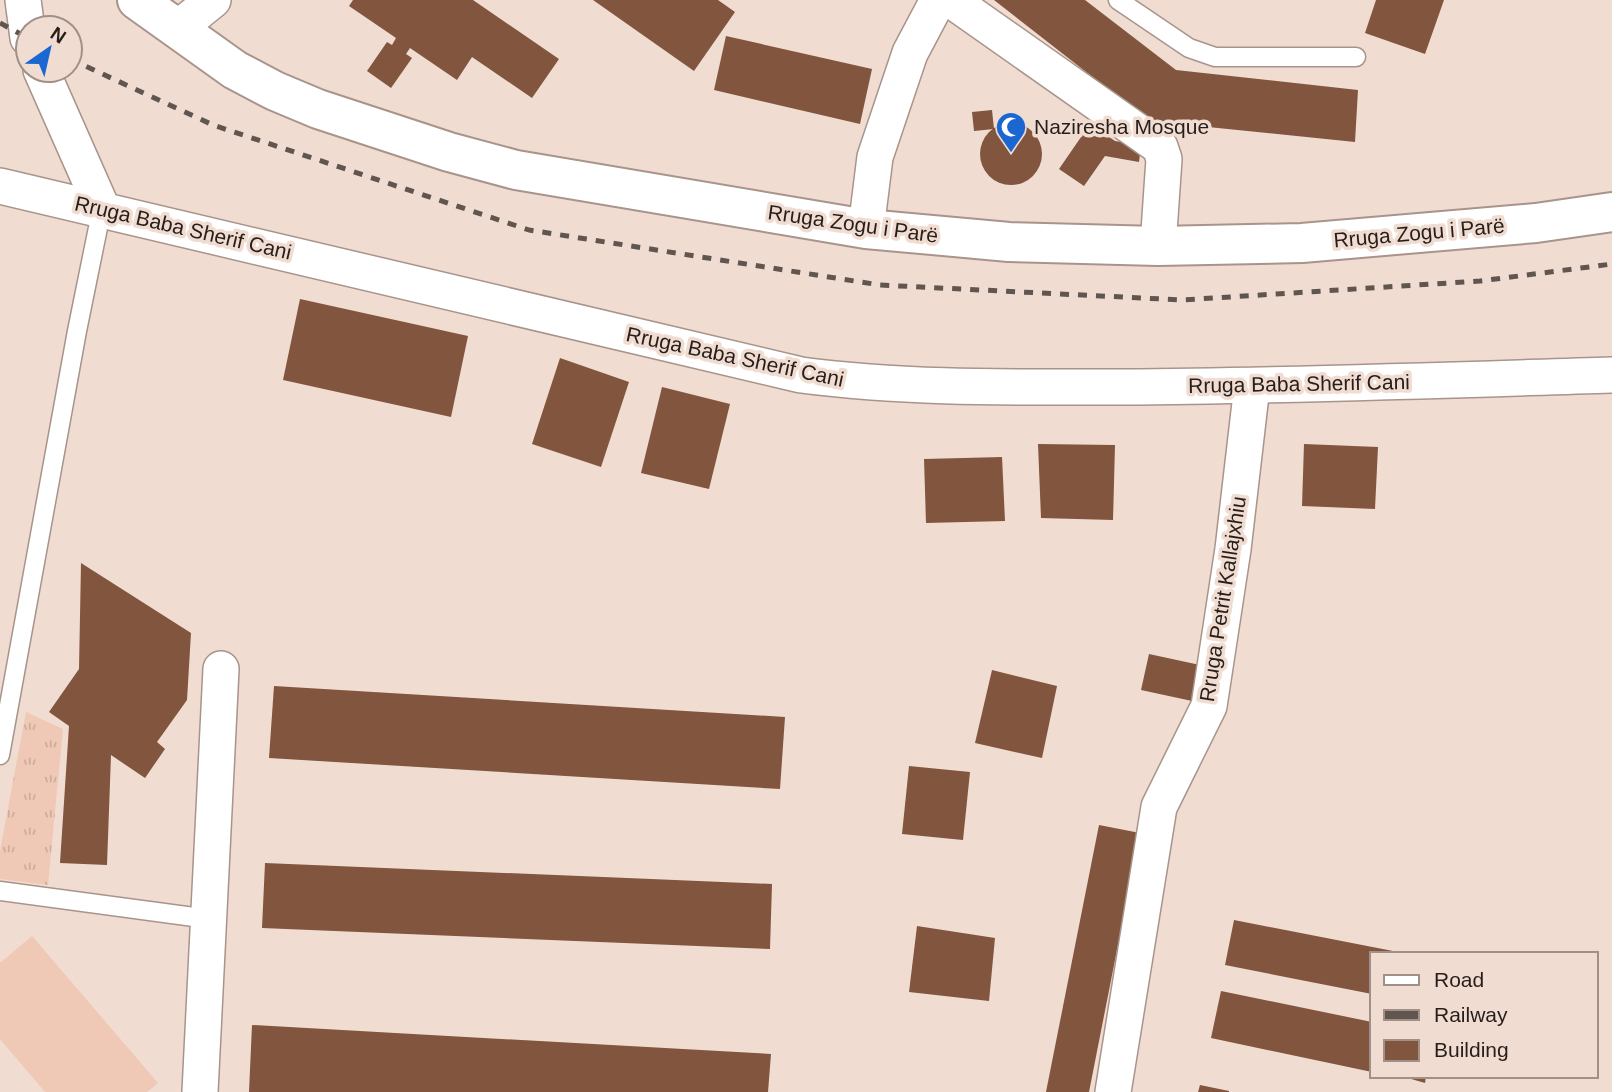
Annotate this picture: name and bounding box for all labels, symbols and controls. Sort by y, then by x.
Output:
north arrow [14,14,84,84]
text: N [47,23,70,48]
mosque icon: Naziresha Mosque [994,110,1028,154]
place label: Naziresha Mosque [1034,115,1209,138]
street label: Rruga Baba Sherif Cani [72,191,294,264]
street label: Rruga Zogu i Parë [767,200,940,247]
street label: Rruga Zogu i Parë [1332,214,1505,251]
street label: Rruga Baba Sherif Cani [624,322,846,391]
street label: Rruga Baba Sherif Cani [1188,370,1410,397]
street label: Rruga Petrit Kallajxhiu [1195,495,1250,703]
legend [1370,952,1598,1078]
text: Road [1434,968,1484,991]
text: Railway [1434,1003,1508,1026]
text: Building [1434,1038,1509,1061]

